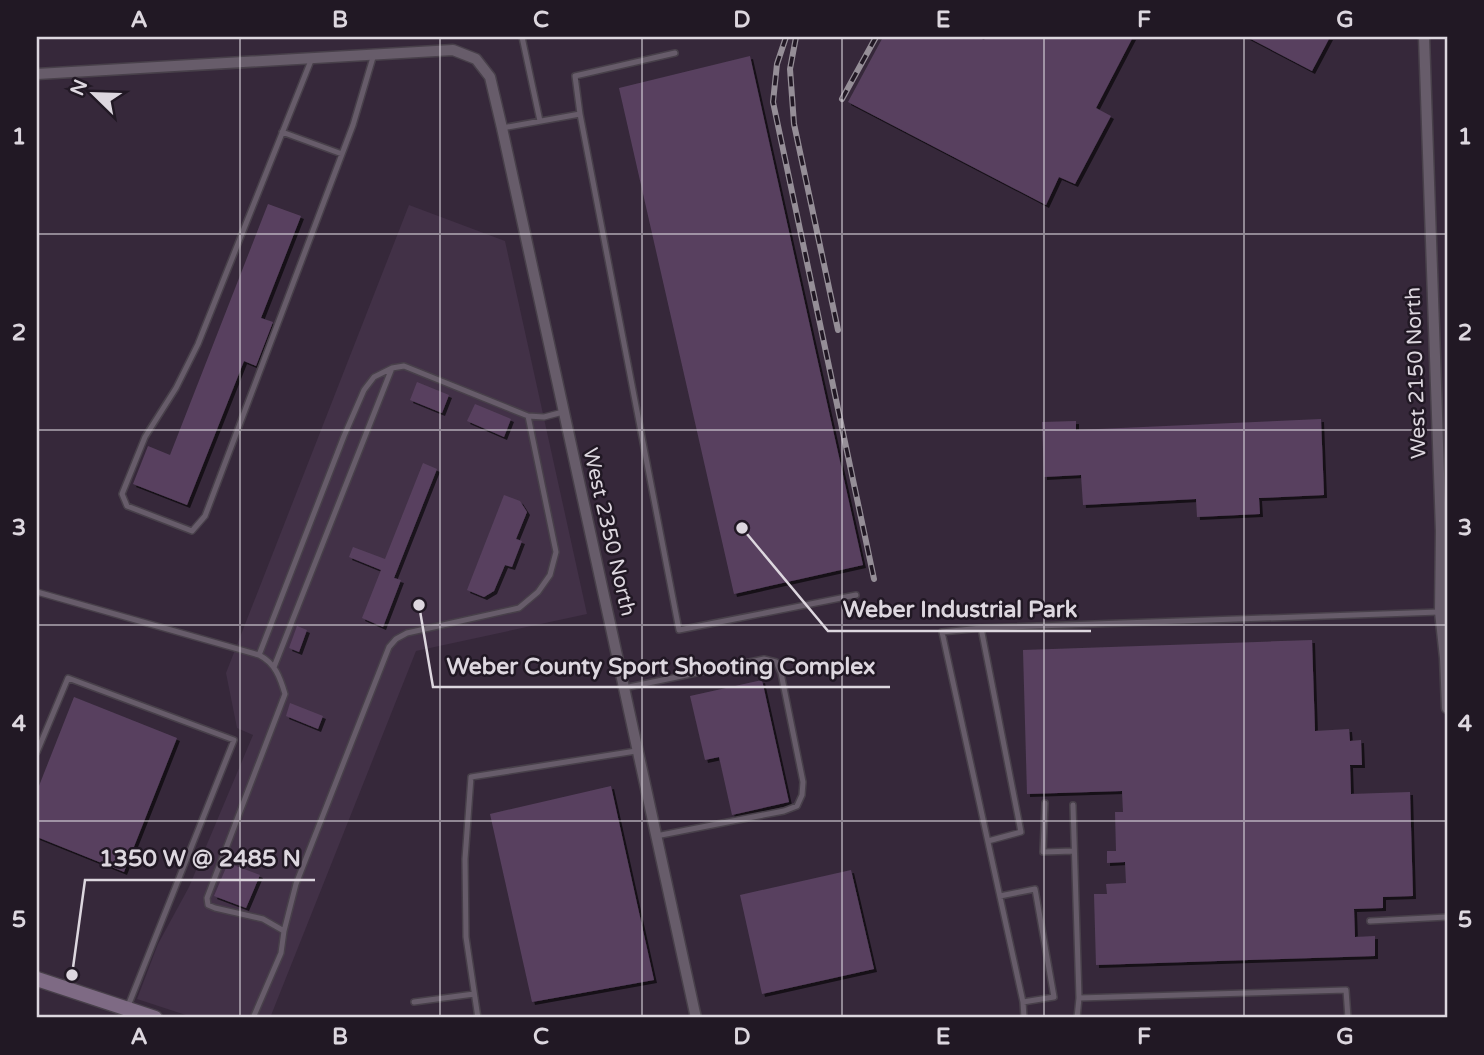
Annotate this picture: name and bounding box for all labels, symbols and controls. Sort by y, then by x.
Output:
text: A [130,6,148,34]
text: B [332,6,348,34]
text: C [533,6,549,34]
text: D [733,6,751,34]
text: E [936,6,950,34]
text: F [1137,6,1151,34]
text: G [1336,6,1354,34]
north arrow [60,60,130,130]
text: N [66,76,92,99]
text: 1 [12,123,26,151]
text: 1 [1458,123,1472,151]
street label: West 2150 North [1401,287,1431,459]
text: 2 [12,319,26,347]
text: 2 [1458,319,1472,347]
street label: West 2350 North [577,445,641,619]
text: 3 [12,514,26,542]
text: 3 [1458,514,1472,542]
callout: Weber Industrial Park [828,587,1091,631]
text: Weber Industrial Park [843,596,1078,624]
callout: Weber County Sport Shooting Complex [433,643,890,687]
text: Weber County Sport Shooting Complex [446,653,876,681]
text: 4 [12,710,27,738]
text: 4 [1458,710,1473,738]
callout: 1350 W @ 2485 N [85,836,315,880]
text: 1350 W @ 2485 N [99,845,301,873]
text: 5 [12,906,26,934]
text: 5 [1458,906,1472,934]
text: A [130,1023,148,1051]
text: B [332,1023,348,1051]
text: C [533,1023,549,1051]
text: D [733,1023,751,1051]
text: E [936,1023,950,1051]
text: F [1137,1023,1151,1051]
text: G [1336,1023,1354,1051]

